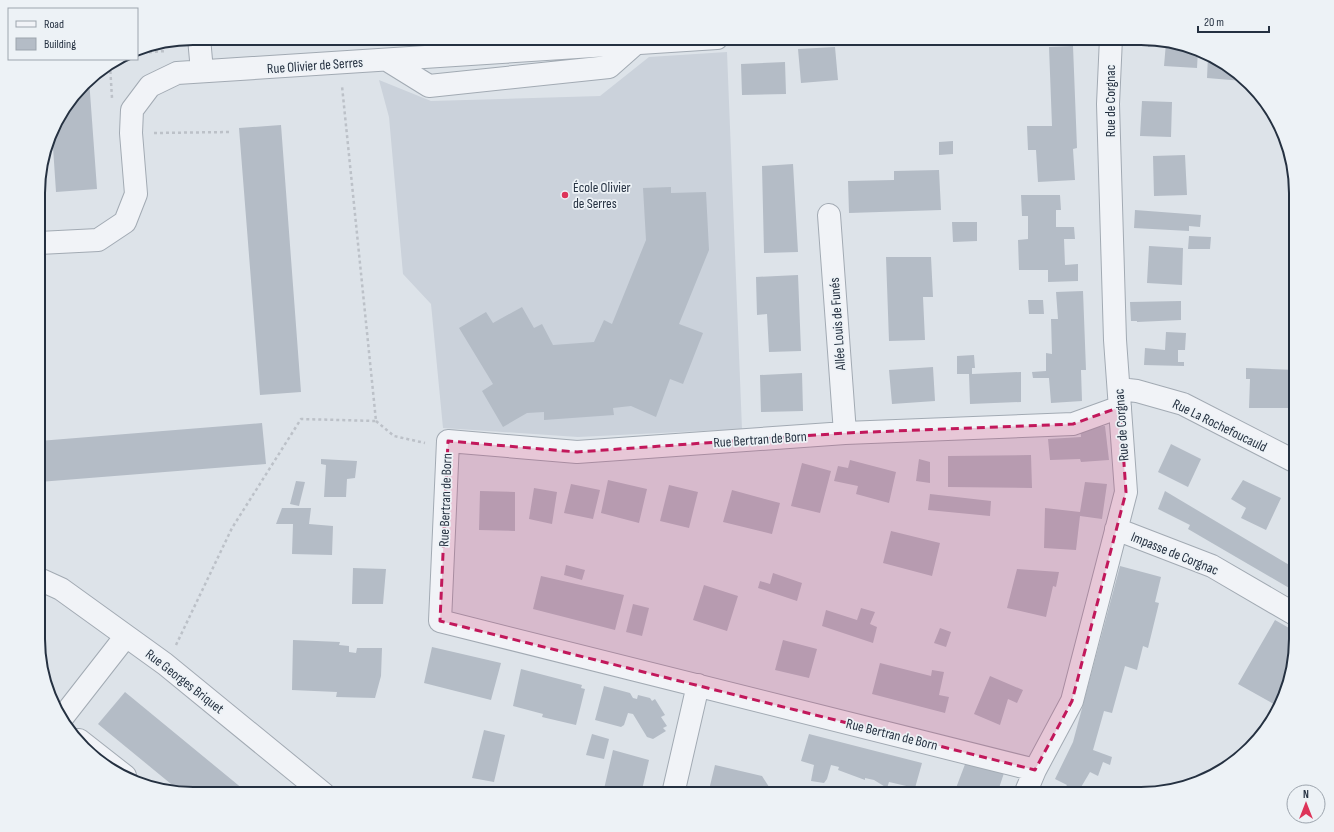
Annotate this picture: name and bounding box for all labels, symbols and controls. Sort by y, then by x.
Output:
legend [8,8,138,60]
scale bar [1198,8,1269,34]
text: 20 m [1204,15,1224,30]
text: Road [44,17,64,32]
text: Building [44,37,76,52]
street label: Rue Olivier de Serres [266,54,364,77]
street label: Rue de Corgnac [1102,65,1119,137]
place label: École Olivier de Serres [573,179,631,212]
marker: École Olivier de Serres [560,190,570,200]
street label: Allée Louis de Funés [826,277,849,372]
street label: Rue de Corgnac [1110,388,1133,462]
street label: Rue La Rochefoucauld [1170,395,1270,456]
street label: Rue Bertran de Born [713,428,807,451]
street label: Rue Bertran de Born [435,453,456,547]
street label: Impasse de Corgnac [1128,528,1221,579]
street label: Rue Georges Briquet [142,645,227,717]
street label: Rue Bertran de Born [844,715,939,754]
north arrow [1286,784,1326,824]
text: N [1303,788,1309,801]

